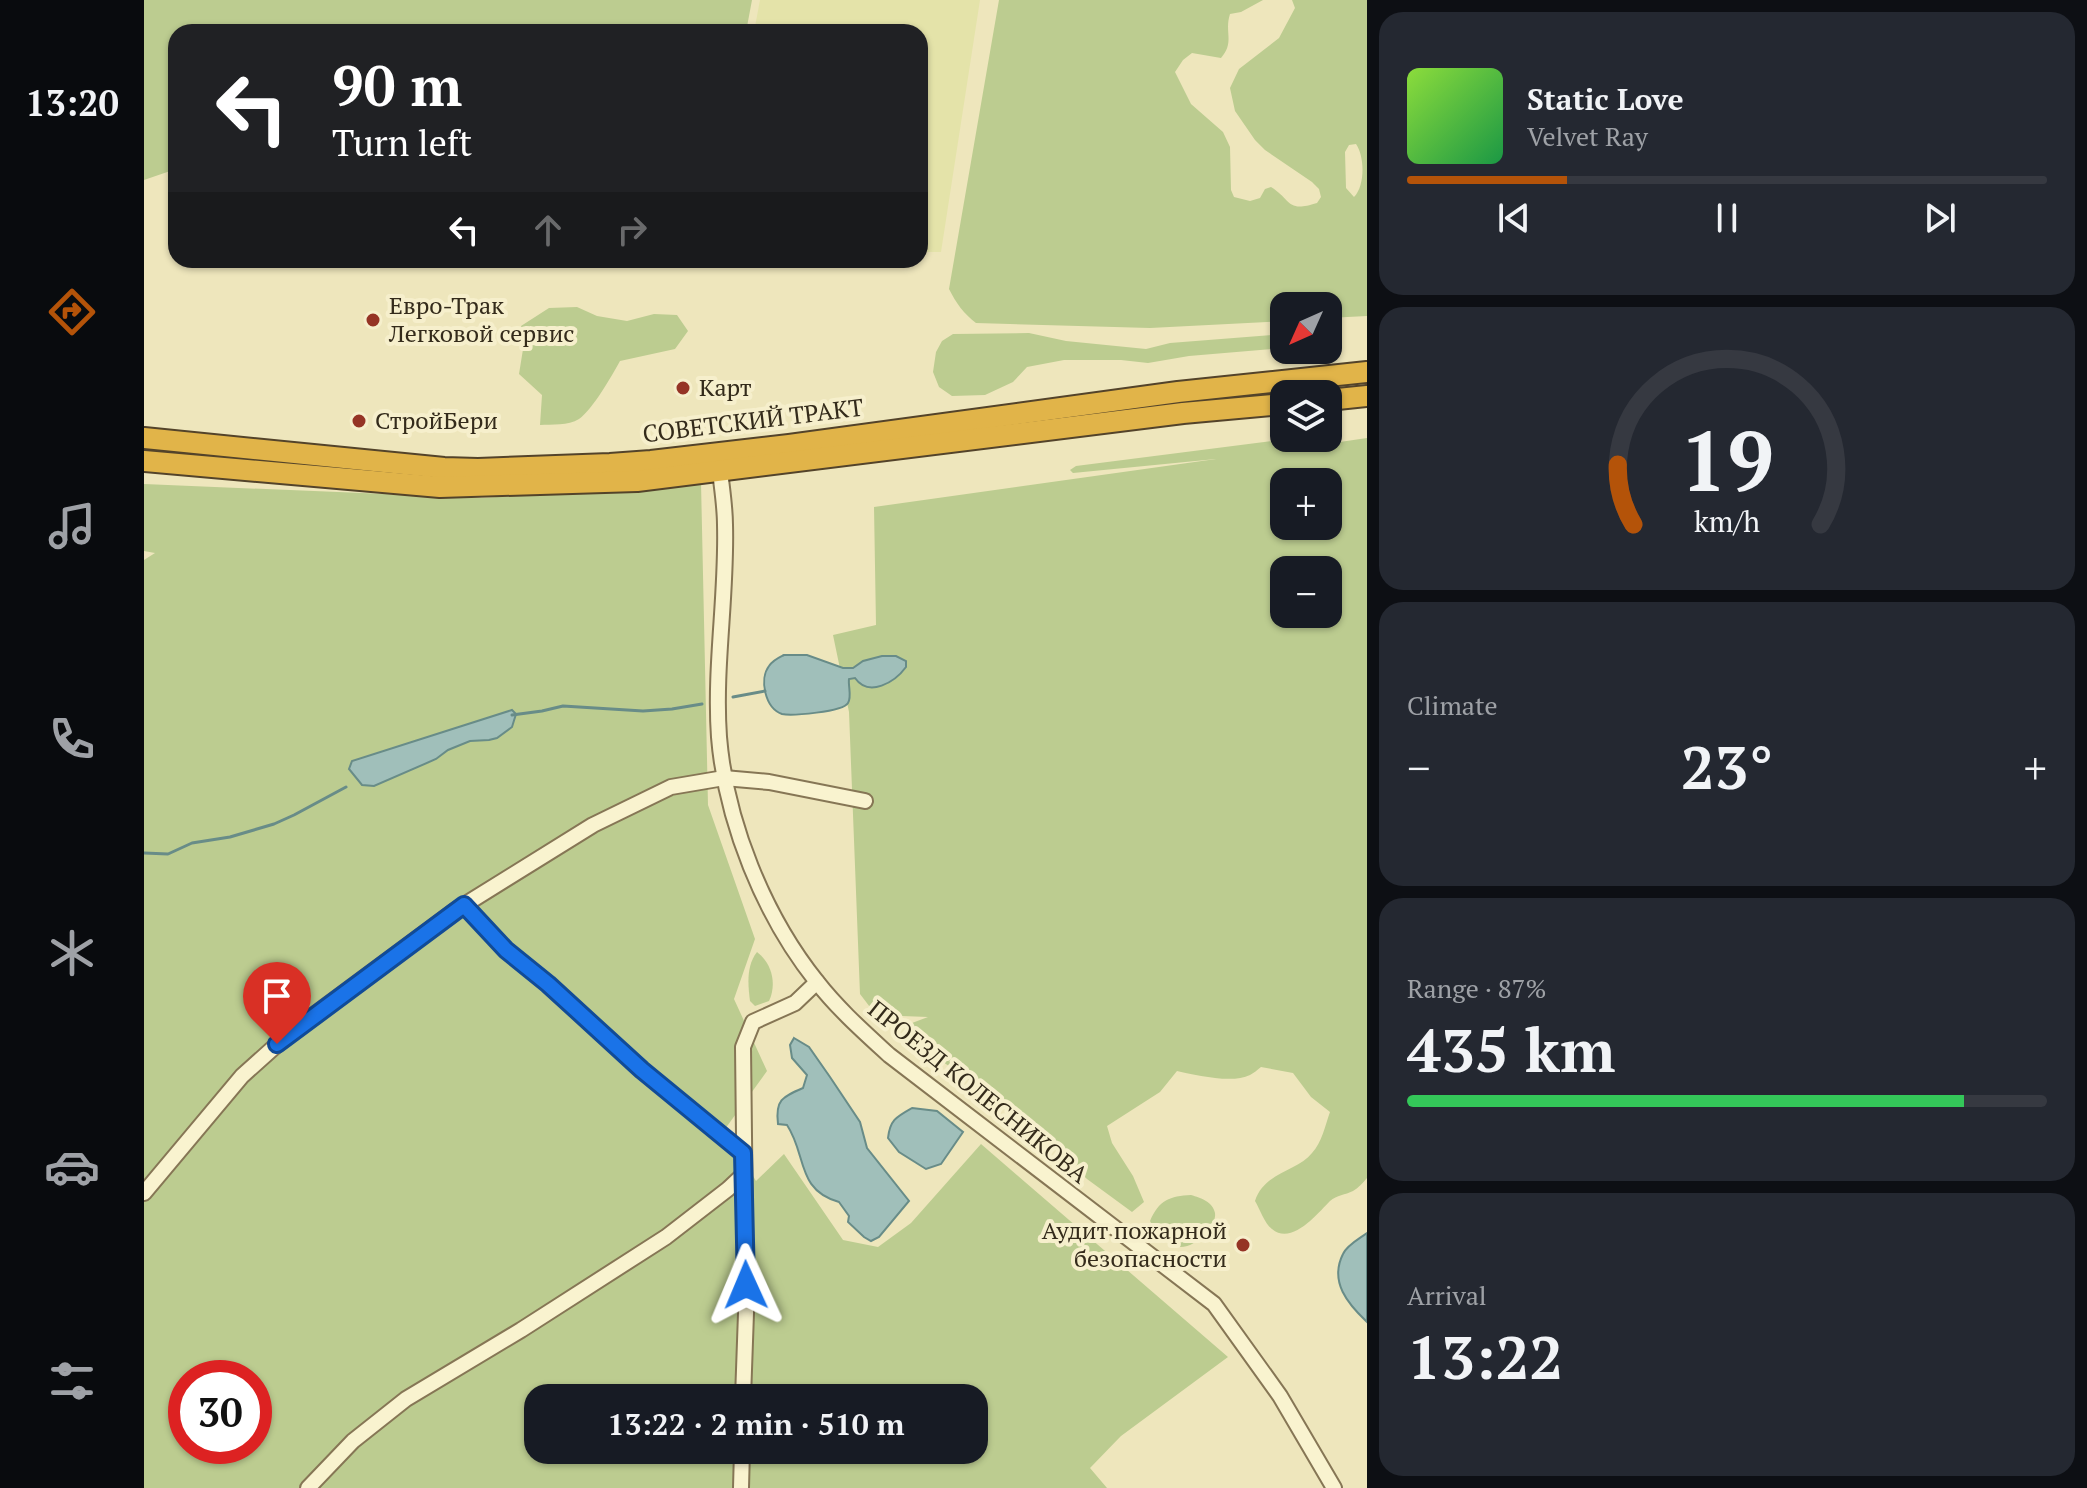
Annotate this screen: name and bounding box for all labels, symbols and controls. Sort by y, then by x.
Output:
text: 90 m [332,48,462,122]
icon: left [200,56,304,160]
text: 13:20 [25,79,119,126]
text: Static Love [1527,79,1684,119]
text: Turn left [332,119,472,166]
text: Velvet Ray [1527,119,1648,153]
icon: previous [1492,196,1536,240]
icon: pause [1705,196,1749,240]
icon: next [1918,196,1962,240]
icon: left [442,208,486,252]
icon: ahead [526,208,570,252]
icon: right [610,208,654,252]
icon: directions [44,284,100,340]
place label: Евро-Трак Легковой сервис [388,289,575,349]
north arrow [1270,292,1342,364]
map controls [1270,292,1342,628]
marker: Евро-Трак Легковой сервис [364,311,382,329]
place label: Карт [699,371,752,403]
marker: Карт [674,379,692,397]
button: layers [1270,380,1342,452]
street label: СОВЕТСКИЙ ТРАКТ [641,391,865,449]
place label: СтройБери [375,404,498,436]
text: 19 [1680,404,1774,514]
marker: СтройБери [350,412,368,430]
button: + [1270,468,1342,540]
icon: music [44,498,100,554]
text: km/h [1694,502,1760,540]
button: − [1270,556,1342,628]
text: Climate [1407,688,1498,722]
icon: phone [44,711,100,767]
text: 23° [1681,727,1773,806]
text: − [1407,738,1430,797]
text: + [2024,738,2047,797]
icon: climate [44,925,100,981]
pin [243,962,311,1044]
text: Range · 87% [1407,971,1546,1005]
icon: arrive [255,974,299,1018]
street label: ПРОЕЗД КОЛЕСНИКОВА [862,992,1096,1190]
text: 435 km [1407,1010,1615,1089]
icon: car [44,1139,100,1195]
place label: Аудит пожарной безопасности [1042,1214,1227,1274]
marker: Аудит пожарной безопасности [1234,1236,1252,1254]
position arrow [704,1243,788,1327]
text: Arrival [1407,1278,1487,1312]
text: 13:22 [1407,1317,1563,1396]
icon: filters [44,1353,100,1409]
speed limit sign: 30 [168,1360,272,1464]
text: 13:22 · 2 min · 510 m [608,1404,904,1444]

